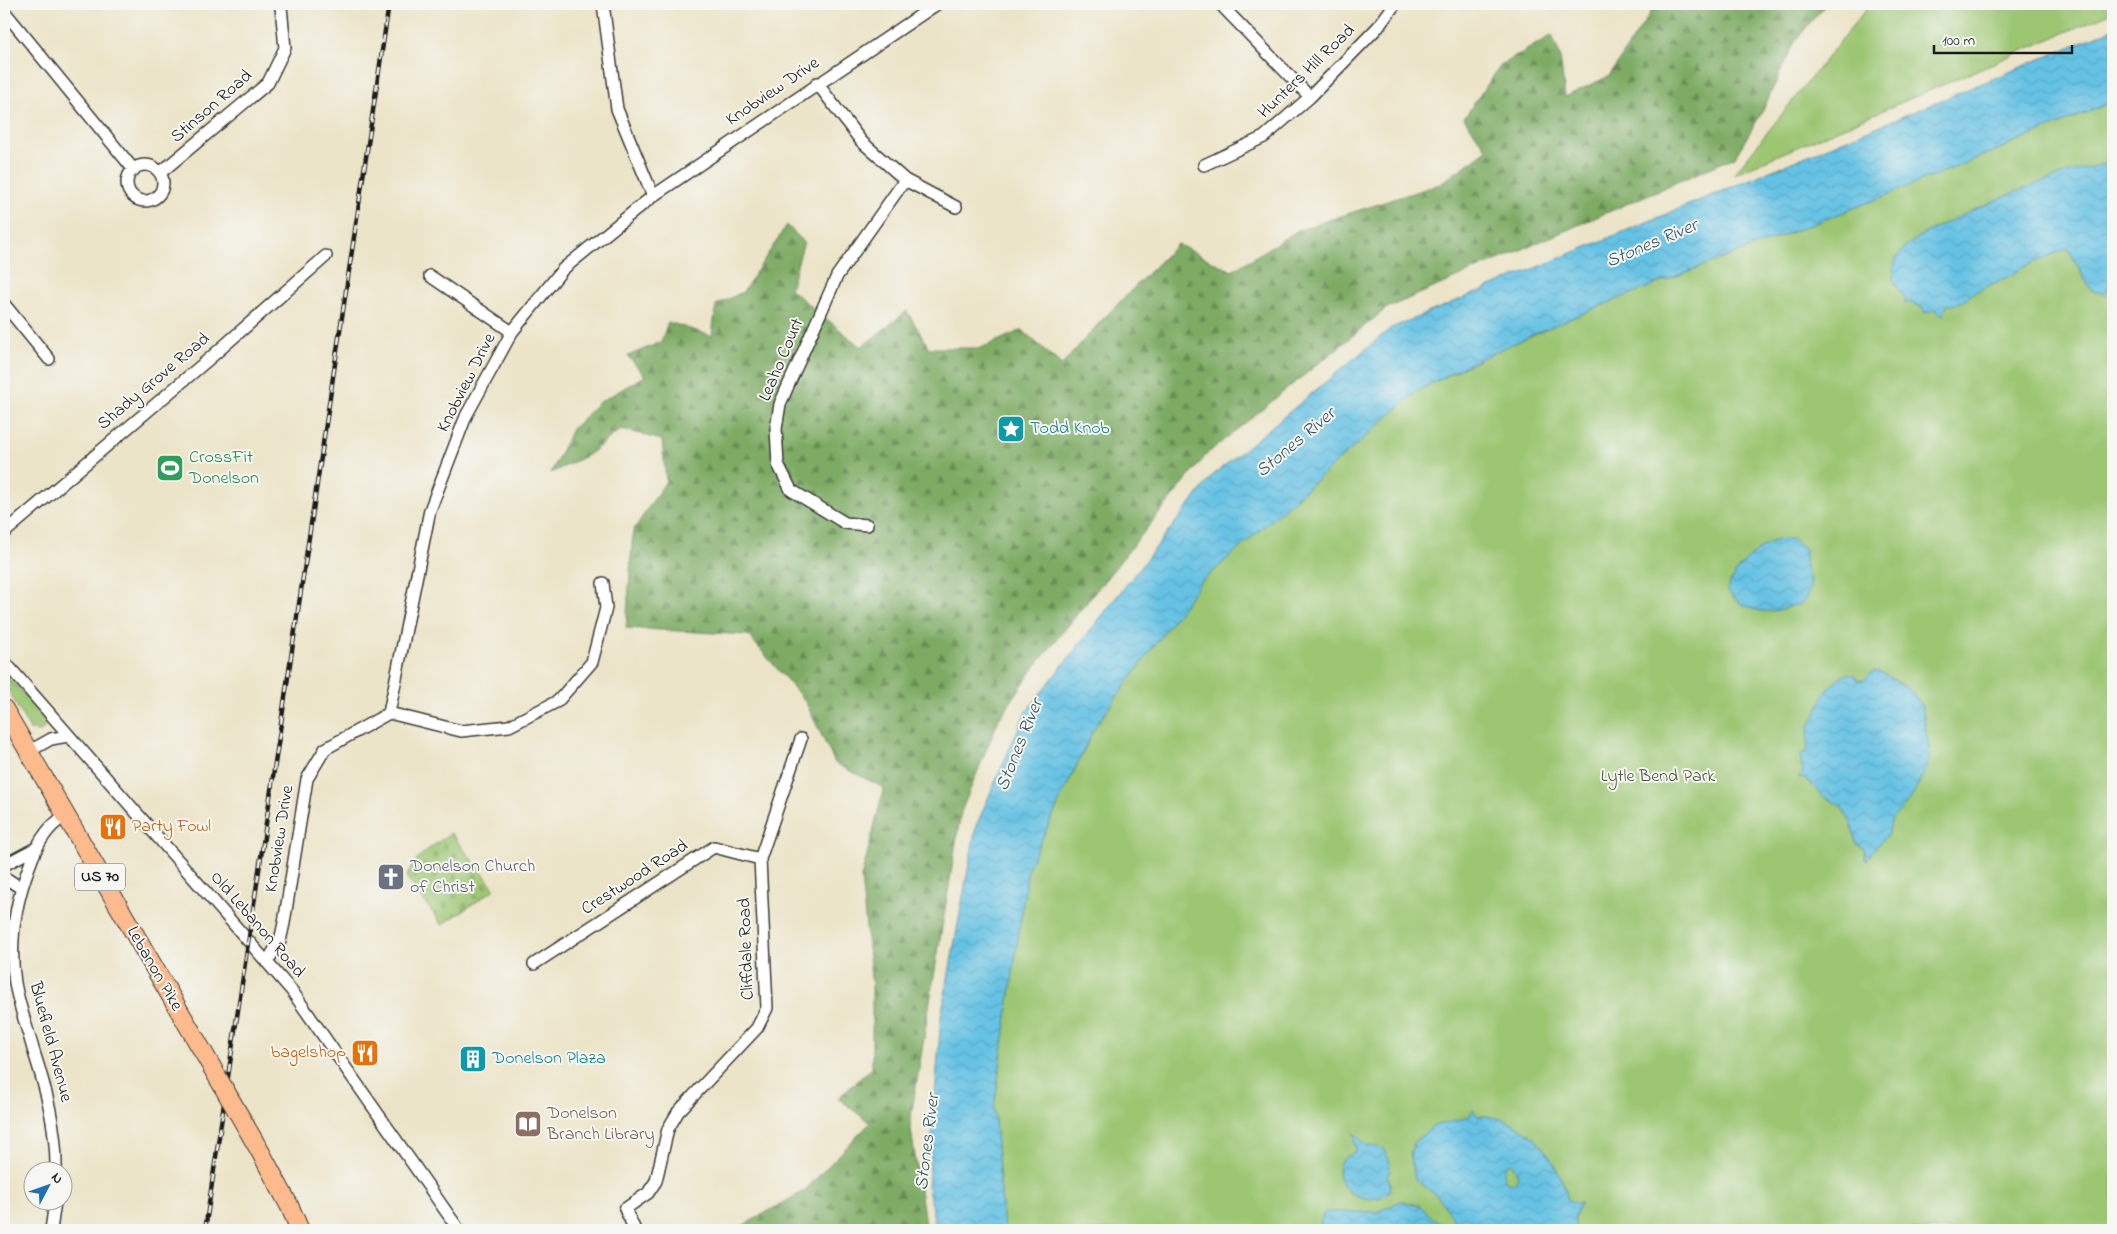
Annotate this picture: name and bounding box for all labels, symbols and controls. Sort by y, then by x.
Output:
street label: Hunters Hill Road [1253,19,1361,125]
scale bar [1934,22,2072,54]
text: 100 m [1942,30,1975,52]
street label: Knobview Drive [721,50,826,133]
street label: Stinson Road [165,64,259,150]
water label: Stones River [1602,212,1704,275]
street label: Leaho Court [753,314,811,406]
street label: Shady Grove Road [92,327,216,437]
street label: Knobview Drive [431,328,504,437]
water label: Stones River [1250,400,1343,485]
place icon: Todd Knob [996,414,1026,444]
place label: Todd Knob [1030,416,1110,442]
place label: CrossFit Donelson [188,445,259,492]
sports icon: CrossFit Donelson [155,453,185,483]
water label: Stones River [989,693,1051,795]
park label: Lytle Bend Park [1601,764,1715,790]
street label: Knobview Drive [259,783,301,894]
restaurant icon: Party Fowl [98,812,128,842]
place label: Party Fowl [132,814,211,840]
street label: Crestwood Road [576,834,694,922]
place label: Donelson Church of Christ [409,854,535,901]
church icon: Donelson Church of Christ [376,862,406,892]
road number: US 70 [75,864,125,890]
street label: Old Lebanon Road [203,866,311,984]
street label: Cliffdale Road [732,897,762,1001]
street label: Lebanon Pike [119,922,189,1017]
street label: Bluefield Avenue [21,978,79,1106]
restaurant icon: bagelshop [350,1038,380,1068]
place label: bagelshop [271,1040,346,1067]
building icon: Donelson Plaza [458,1044,488,1074]
place label: Donelson Plaza [491,1046,606,1072]
water label: Stones River [909,1090,948,1192]
place label: Donelson Branch Library [546,1101,655,1148]
library icon: Donelson Branch Library [513,1109,543,1139]
north arrow [22,1162,72,1212]
text: N [46,1168,68,1189]

